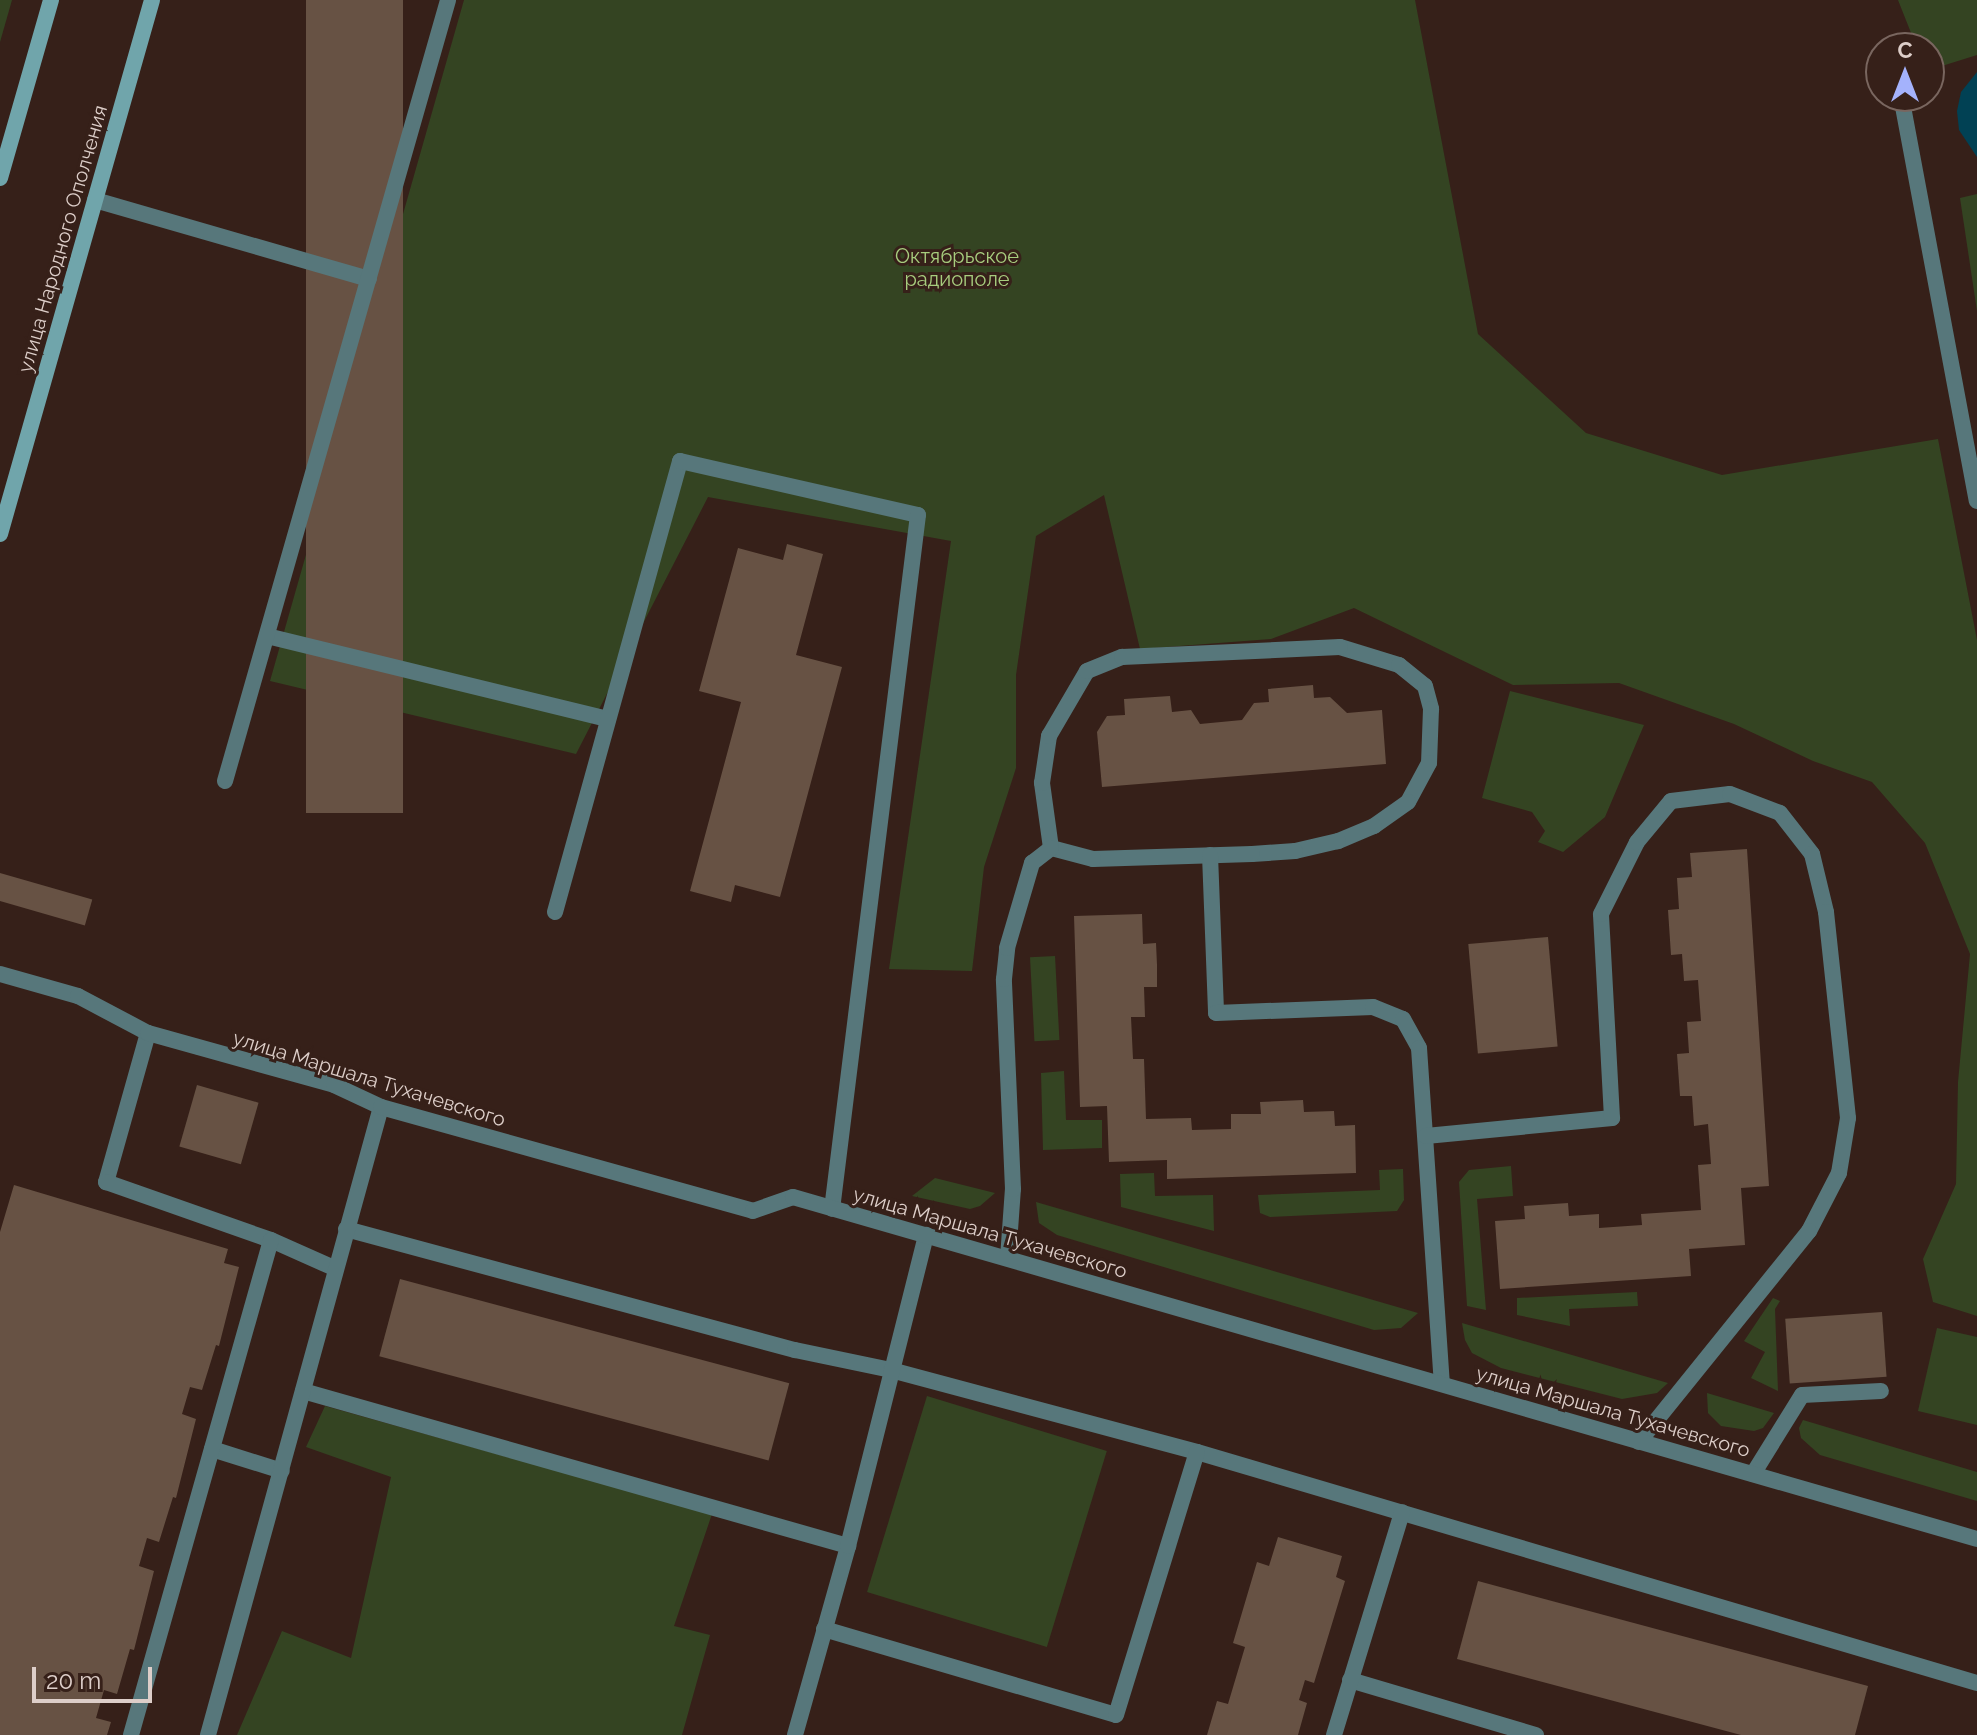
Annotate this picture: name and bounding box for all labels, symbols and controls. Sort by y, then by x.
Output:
north arrow [1865,32,1945,112]
text: С [1897,37,1913,63]
street label: улица Народного Ополчения [13,102,113,376]
park label: Октябрьское радиополе [895,245,1019,292]
street label: улица Маршала Тухачевского [230,1026,508,1132]
street label: улица Маршала Тухачевского [850,1182,1130,1284]
street label: улица Маршала Тухачевского [1473,1361,1753,1463]
scale bar [36,1651,156,1701]
text: 20 m [46,1666,101,1695]

